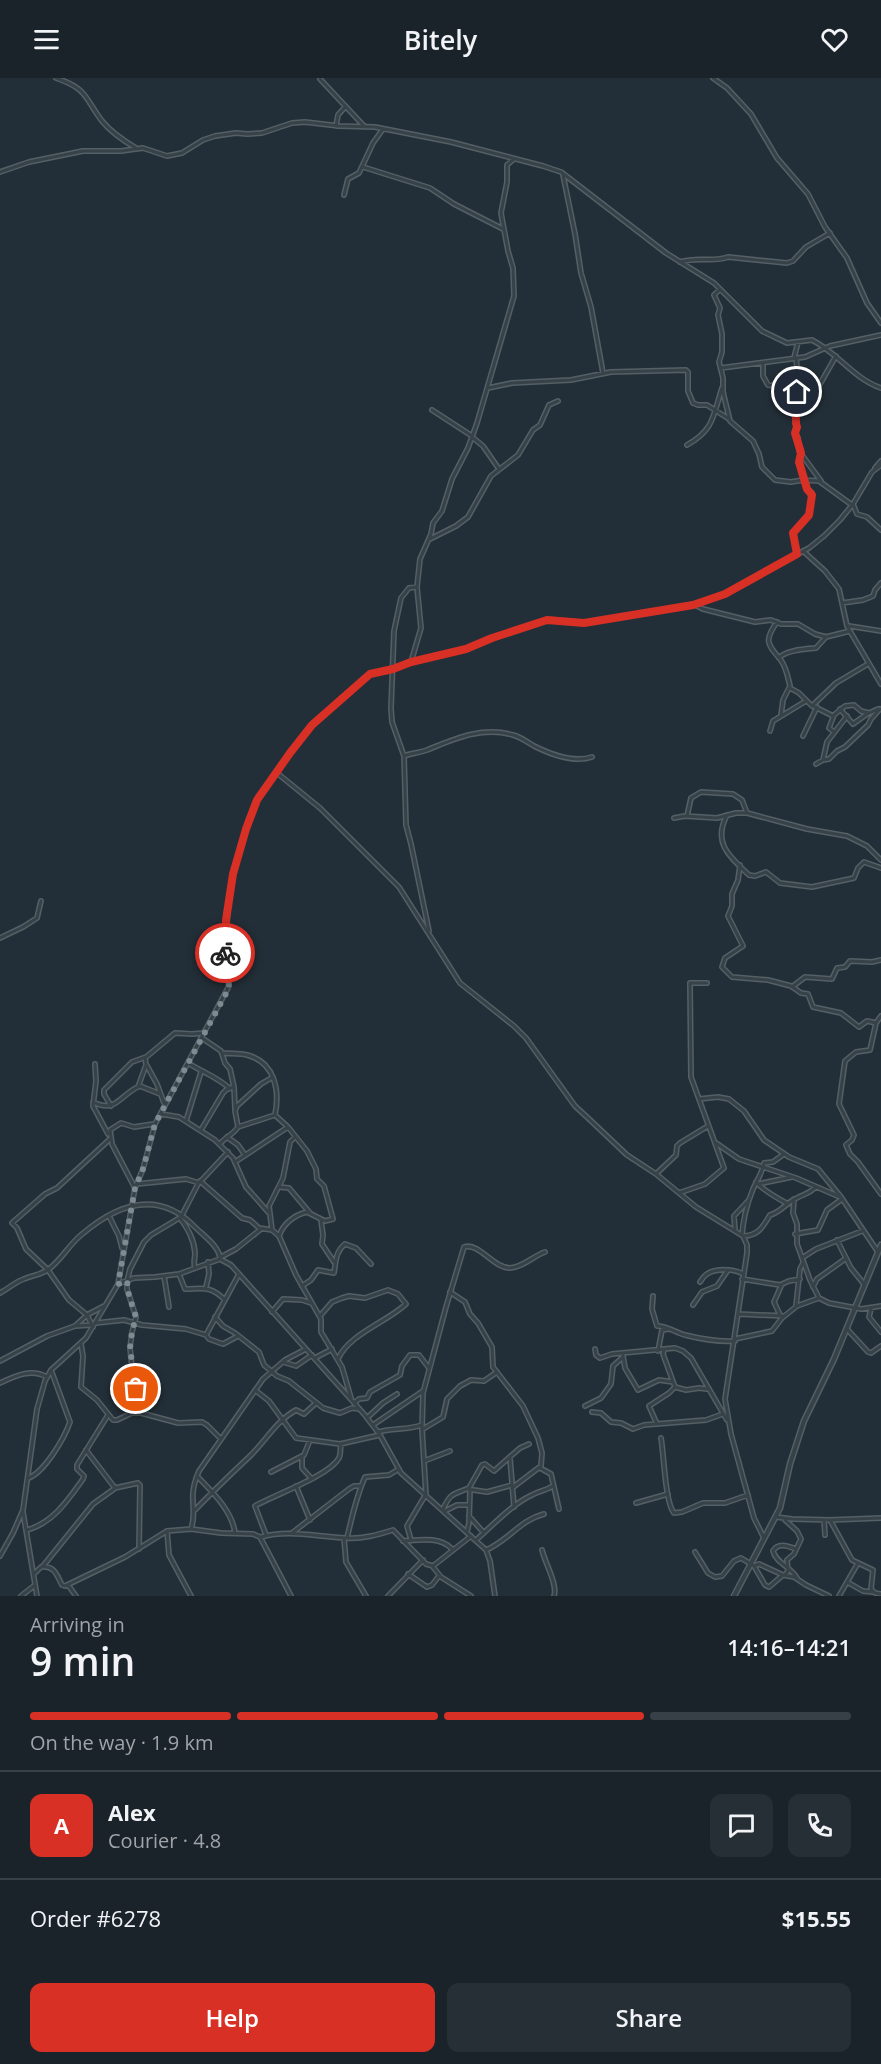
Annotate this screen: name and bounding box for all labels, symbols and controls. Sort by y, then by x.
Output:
text: Bitely [404,21,477,58]
icon: menu [30,23,63,56]
icon: heart [818,23,851,56]
pin [771,366,822,417]
icon: home [780,375,813,408]
courier [195,923,255,983]
icon: bike [209,937,242,970]
pin [110,1363,161,1414]
icon: bag [119,1372,152,1405]
text: Arriving in [30,1611,125,1638]
text: 14:16–14:21 [727,1632,851,1662]
text: 9 min [30,1634,135,1687]
text: On the way · 1.9 km [30,1729,213,1756]
button: chat [710,1794,773,1857]
button: phone [788,1794,851,1857]
text: Alex [108,1797,156,1827]
text: A [54,1810,69,1840]
text: Courier · 4.8 [108,1827,221,1854]
text: Order #6278 [30,1903,161,1933]
text: $15.55 [782,1903,851,1933]
button: Help [30,1983,435,2052]
button: Share [447,1983,851,2052]

